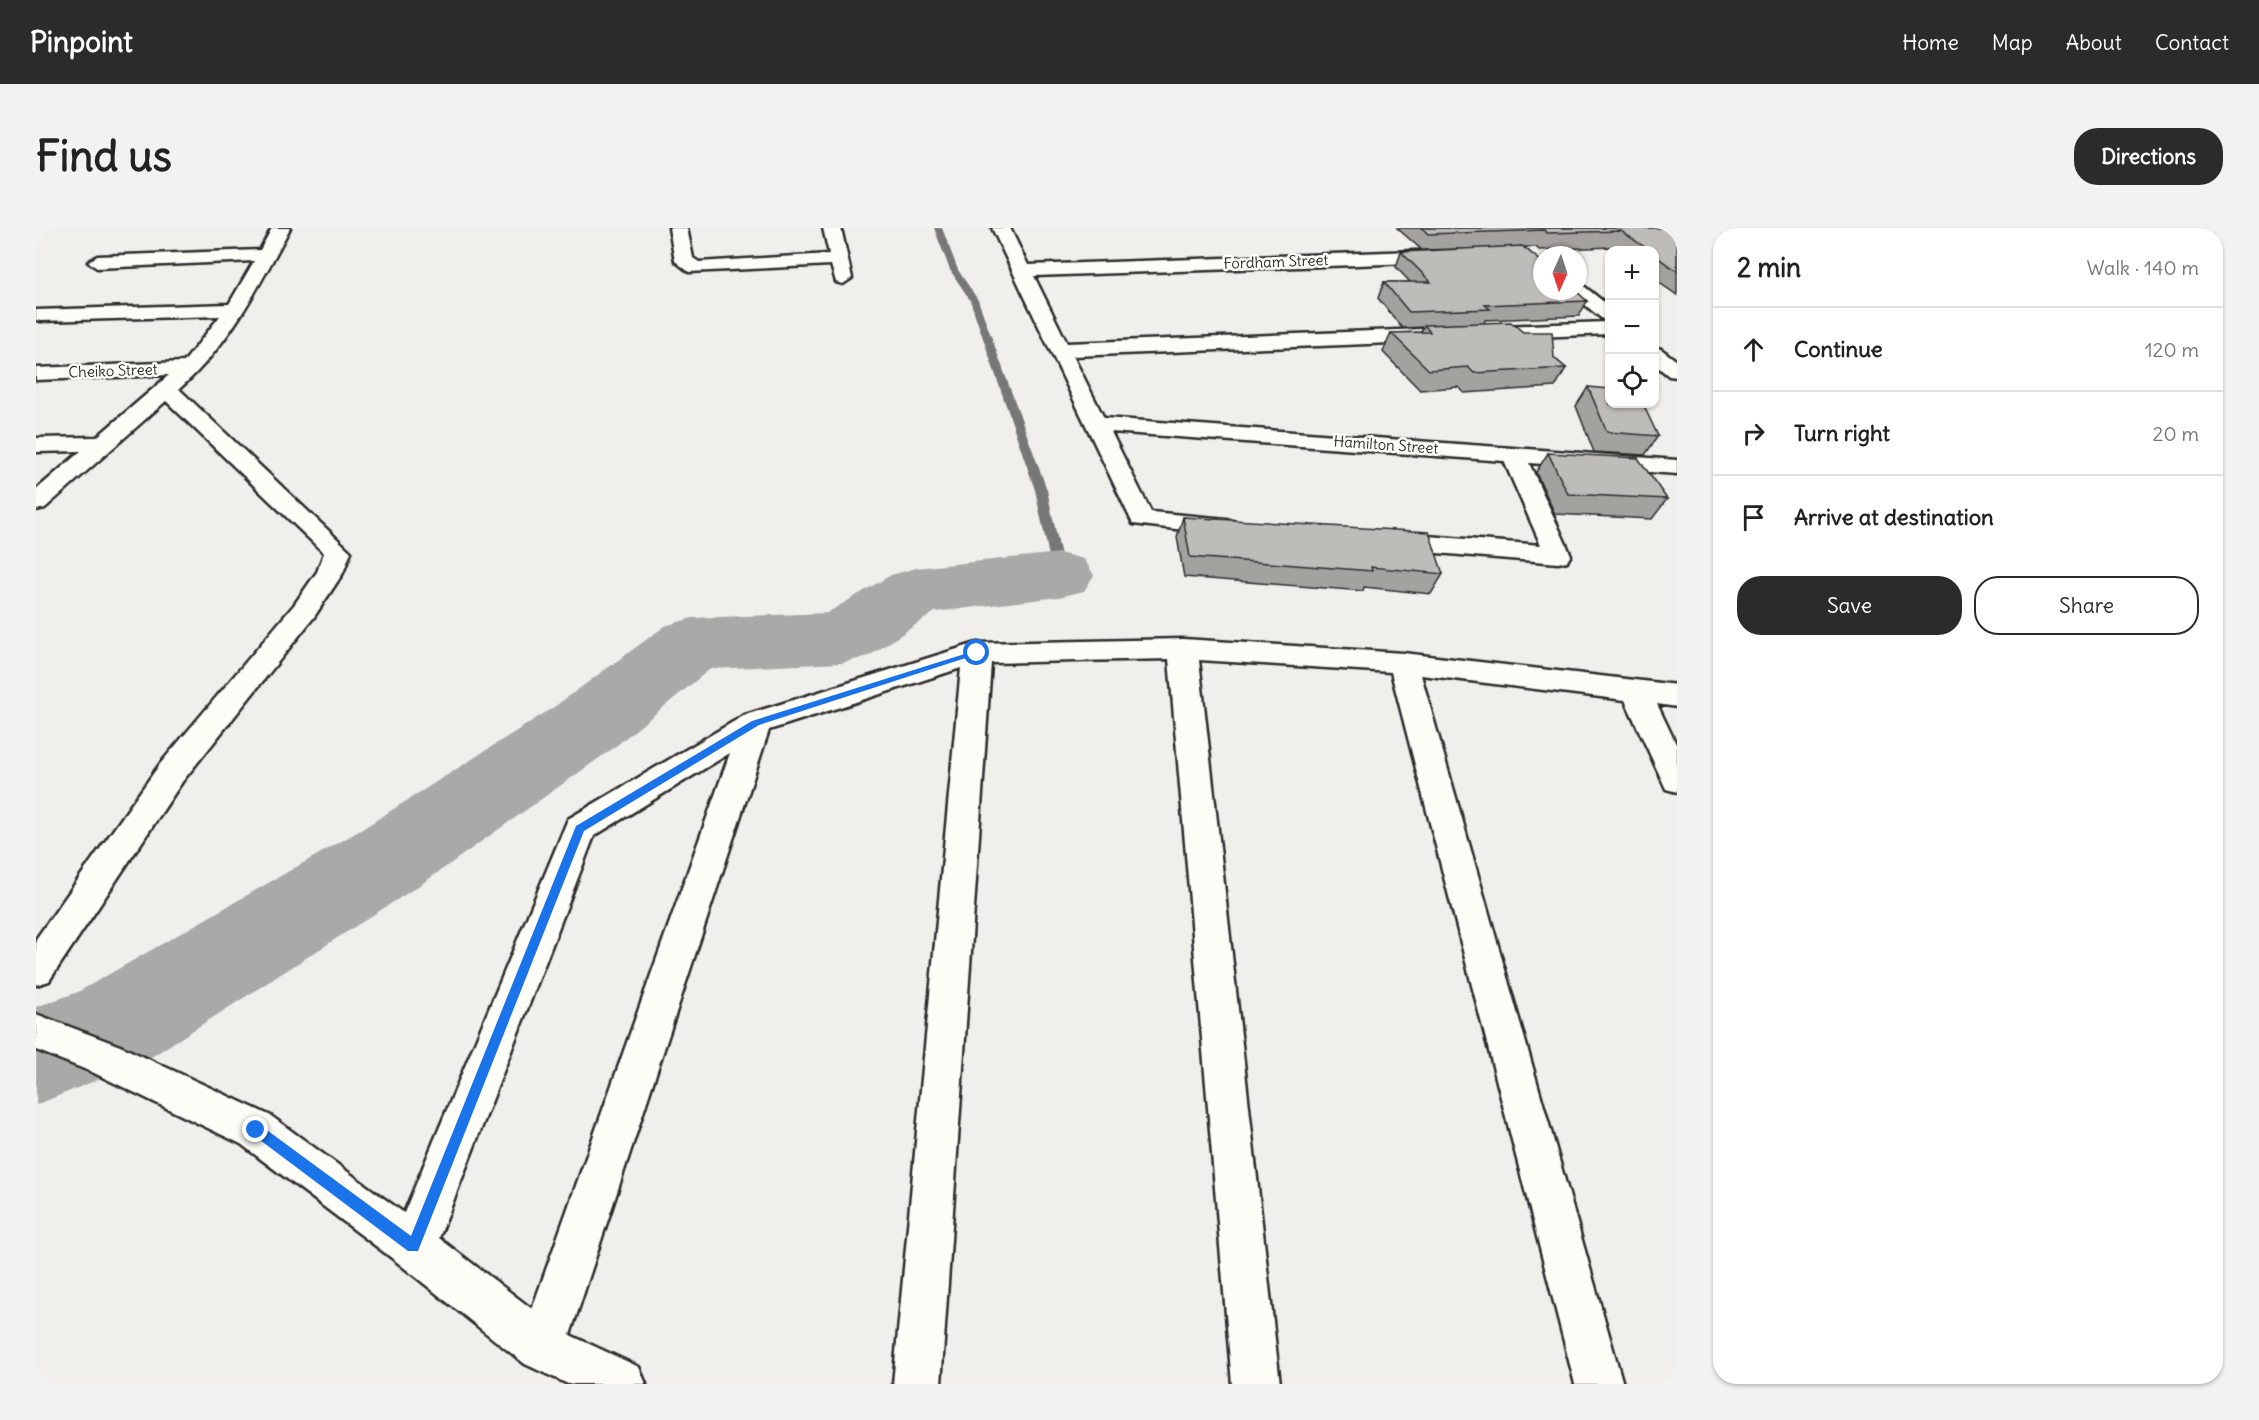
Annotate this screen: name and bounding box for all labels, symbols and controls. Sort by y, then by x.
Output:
text: Pinpoint [30,24,133,60]
text: Home [1902,29,1959,56]
text: Map [1992,29,2033,56]
text: About [2066,29,2122,56]
text: Contact [2155,29,2229,56]
button: Directions [2074,128,2223,185]
text: Find us [36,130,172,182]
north arrow [1533,246,1587,300]
map controls [1605,246,1659,408]
button: + [1605,246,1659,300]
street label: Fordham Street [1223,250,1329,273]
text: 2 min [1737,251,1801,284]
text: Walk · 140 m [2086,255,2199,280]
button: − [1605,300,1659,354]
icon: ahead [1737,333,1770,366]
text: Continue [1794,335,1883,363]
text: 120 m [2145,337,2199,362]
button: locate [1605,354,1659,408]
street label: Cheiko Street [68,359,158,382]
icon: right [1737,417,1770,450]
text: Turn right [1794,419,1890,447]
text: 20 m [2153,421,2199,446]
street label: Hamilton Street [1333,431,1439,458]
icon: arrive [1737,501,1770,534]
text: Arrive at destination [1794,503,1994,531]
button: Save [1737,576,1962,635]
button: Share [1974,576,2199,635]
route start [963,639,989,665]
route end [242,1116,268,1142]

